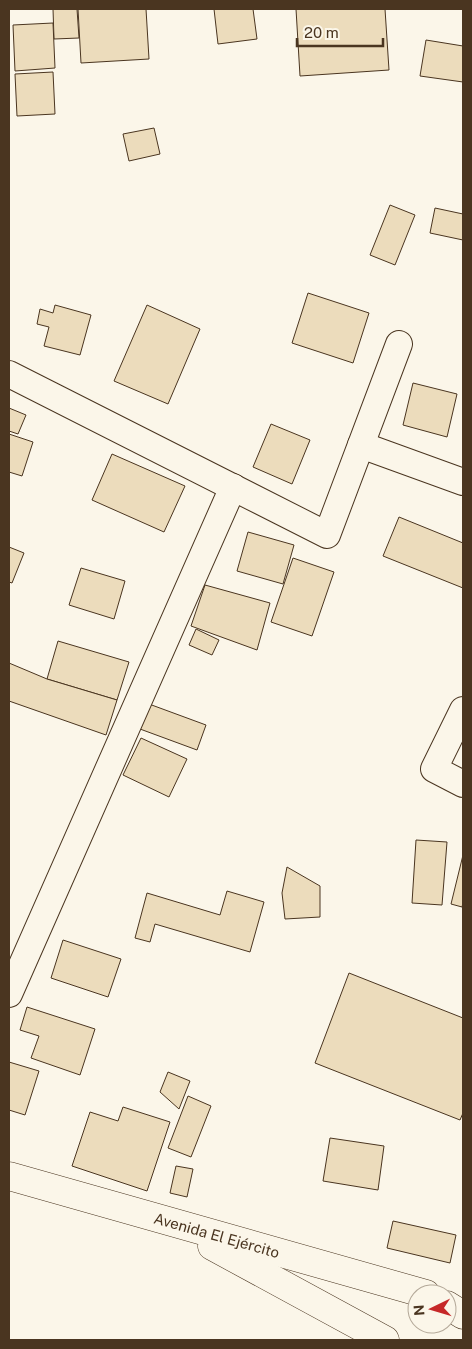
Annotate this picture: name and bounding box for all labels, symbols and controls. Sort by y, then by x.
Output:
scale bar [297,15,383,47]
text: 20 m [304,24,339,41]
street label: Avenida El Ejército [152,1209,282,1261]
north arrow [407,1284,457,1334]
text: N [411,1304,427,1316]

